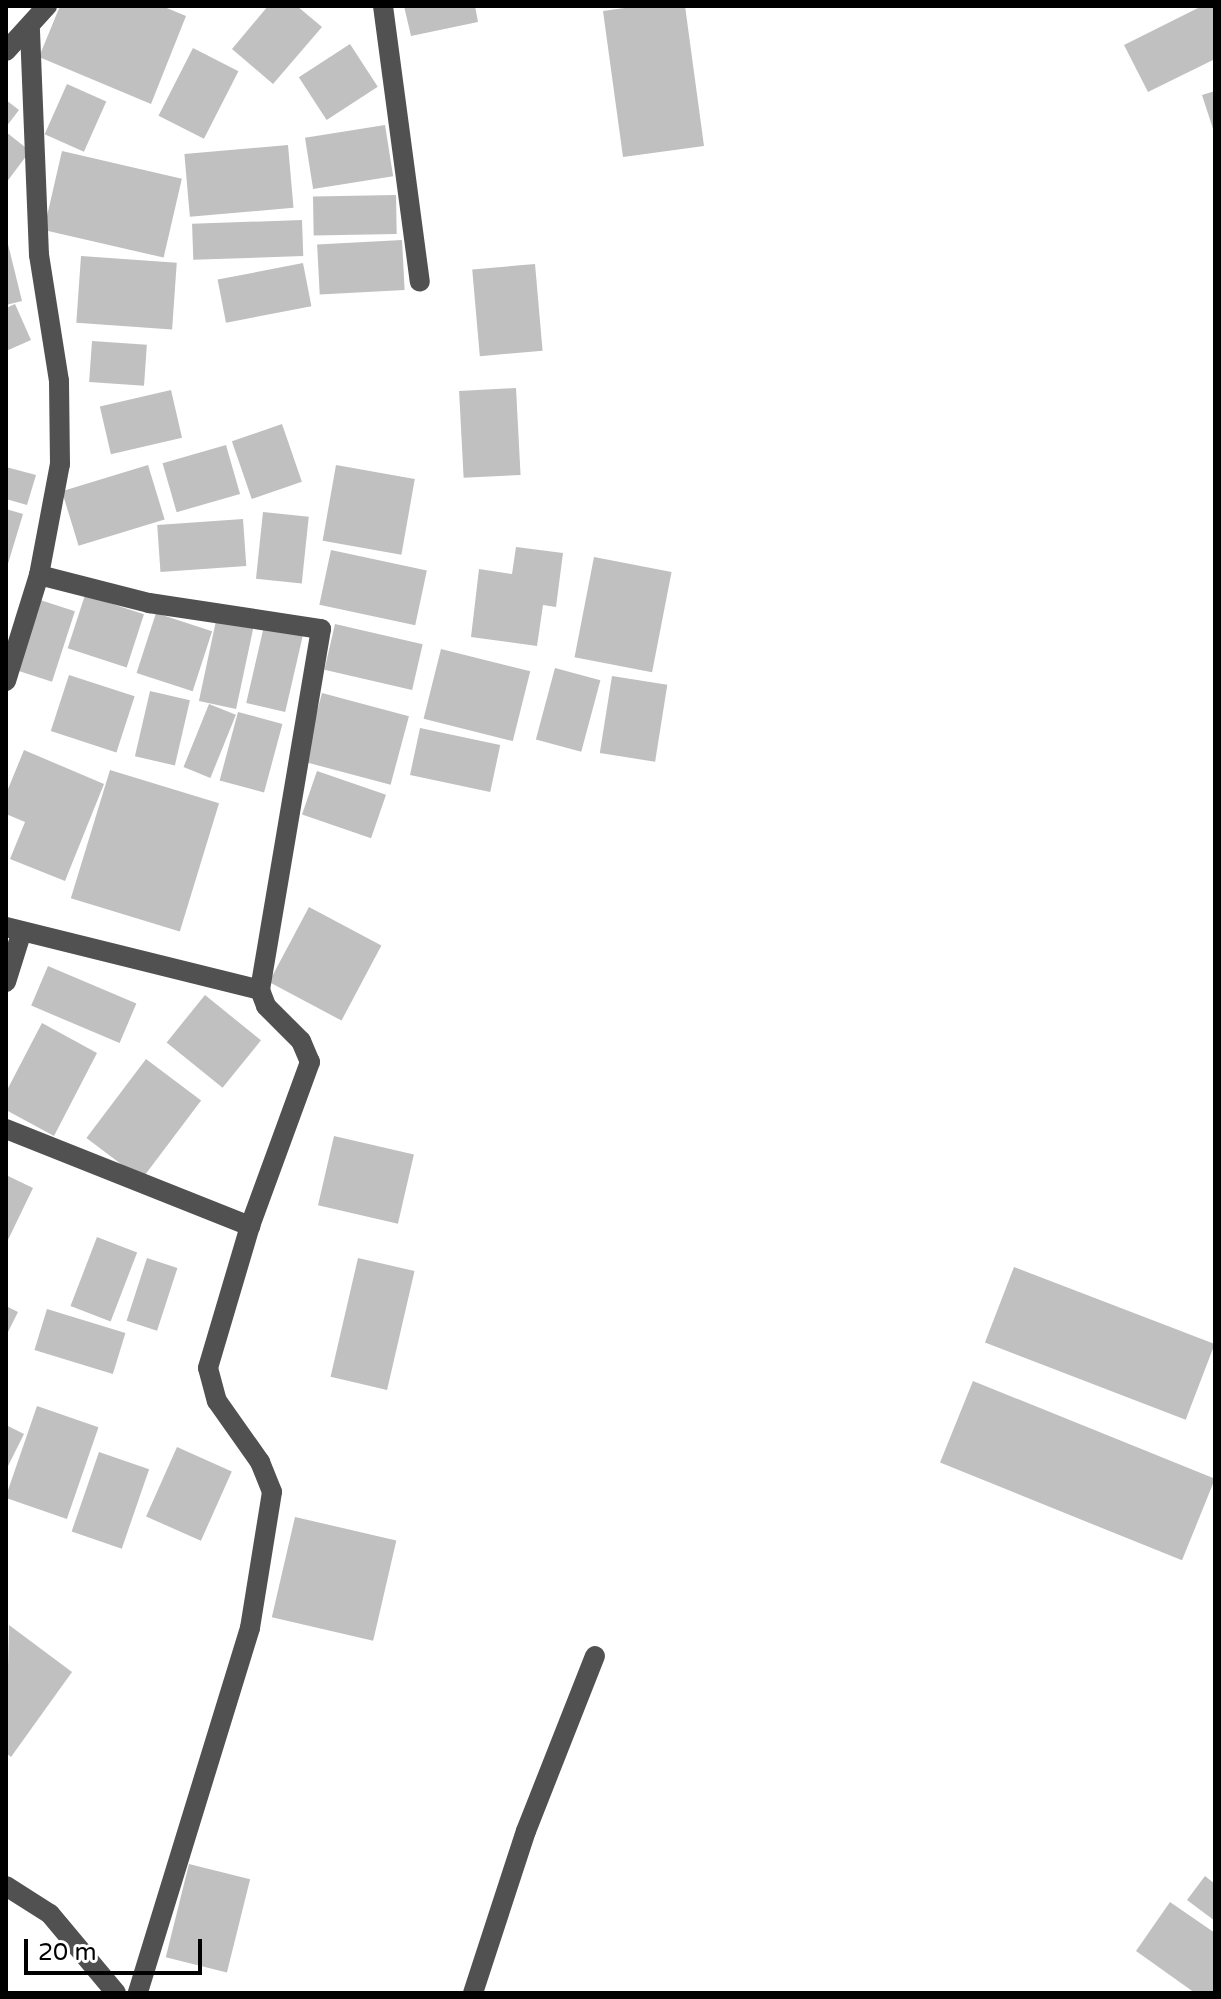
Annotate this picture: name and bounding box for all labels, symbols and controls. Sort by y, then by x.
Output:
scale bar [28,1923,206,1973]
text: 20 m [38,1938,96,1967]

